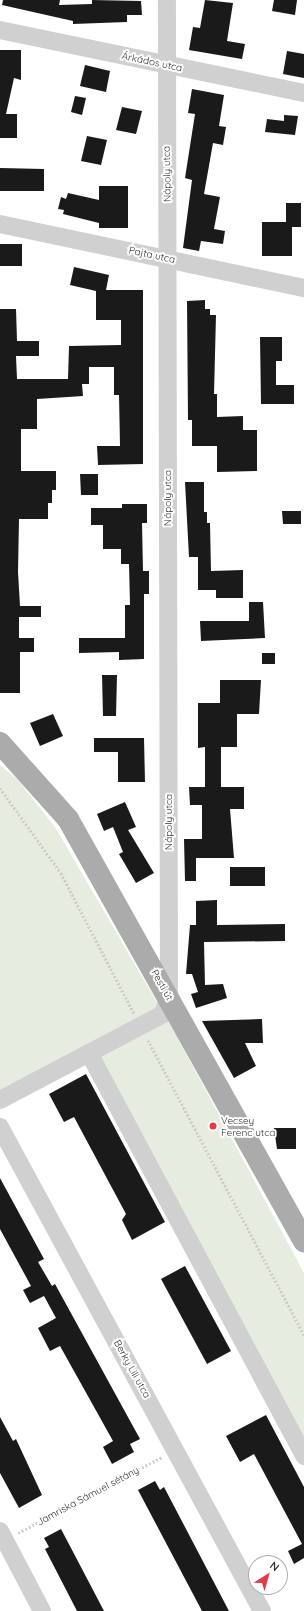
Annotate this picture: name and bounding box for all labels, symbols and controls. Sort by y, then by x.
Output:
street label: Árkádos utca [121,50,183,74]
street label: Nápoly utca [161,146,173,202]
street label: Pajta utca [128,244,176,266]
street label: Nápoly utca [162,470,174,526]
street label: Nápoly utca [163,794,175,850]
street label: Pesti út [149,967,175,1003]
place label: Vecsey Ferenc utca [221,1114,275,1138]
marker: Vecsey Ferenc utca [208,1121,218,1131]
street label: Berky Lili utca [111,1338,153,1400]
street label: Jamriska Sámuel sétány [35,1464,141,1528]
north arrow [248,1555,288,1595]
text: N [267,1558,282,1574]

